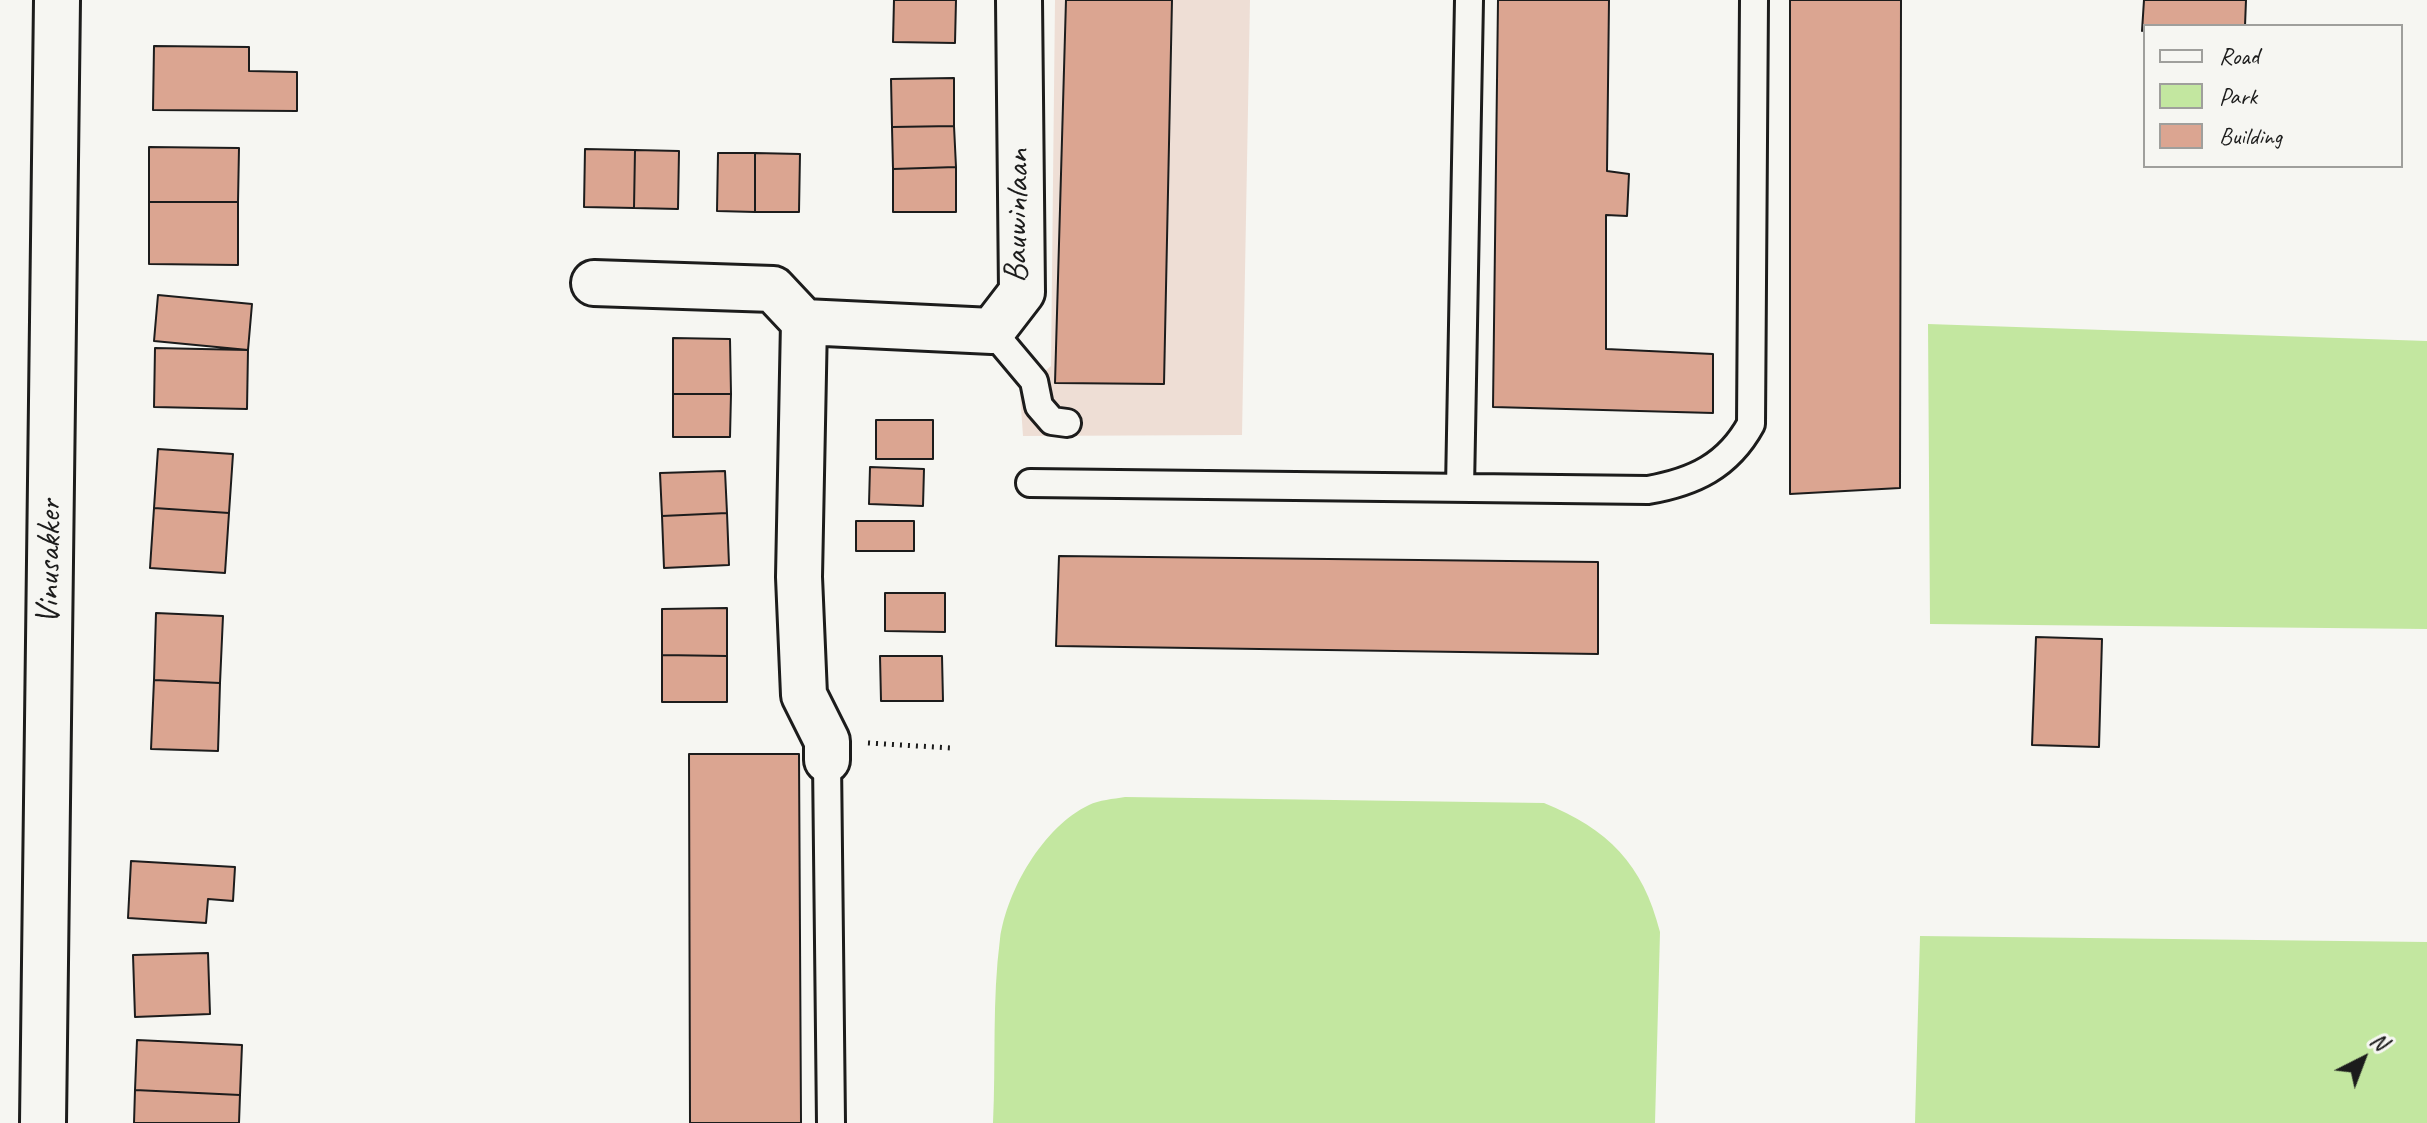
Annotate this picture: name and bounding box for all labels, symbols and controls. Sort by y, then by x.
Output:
legend [2143,24,2403,168]
text: Road [2219,41,2259,71]
text: Park [2219,81,2257,111]
text: Building [2219,121,2282,151]
street label: Bauwinlaan [996,149,1040,283]
street label: Vinusakker [29,499,71,625]
north arrow [2323,1019,2403,1099]
text: N [2365,1026,2393,1056]

